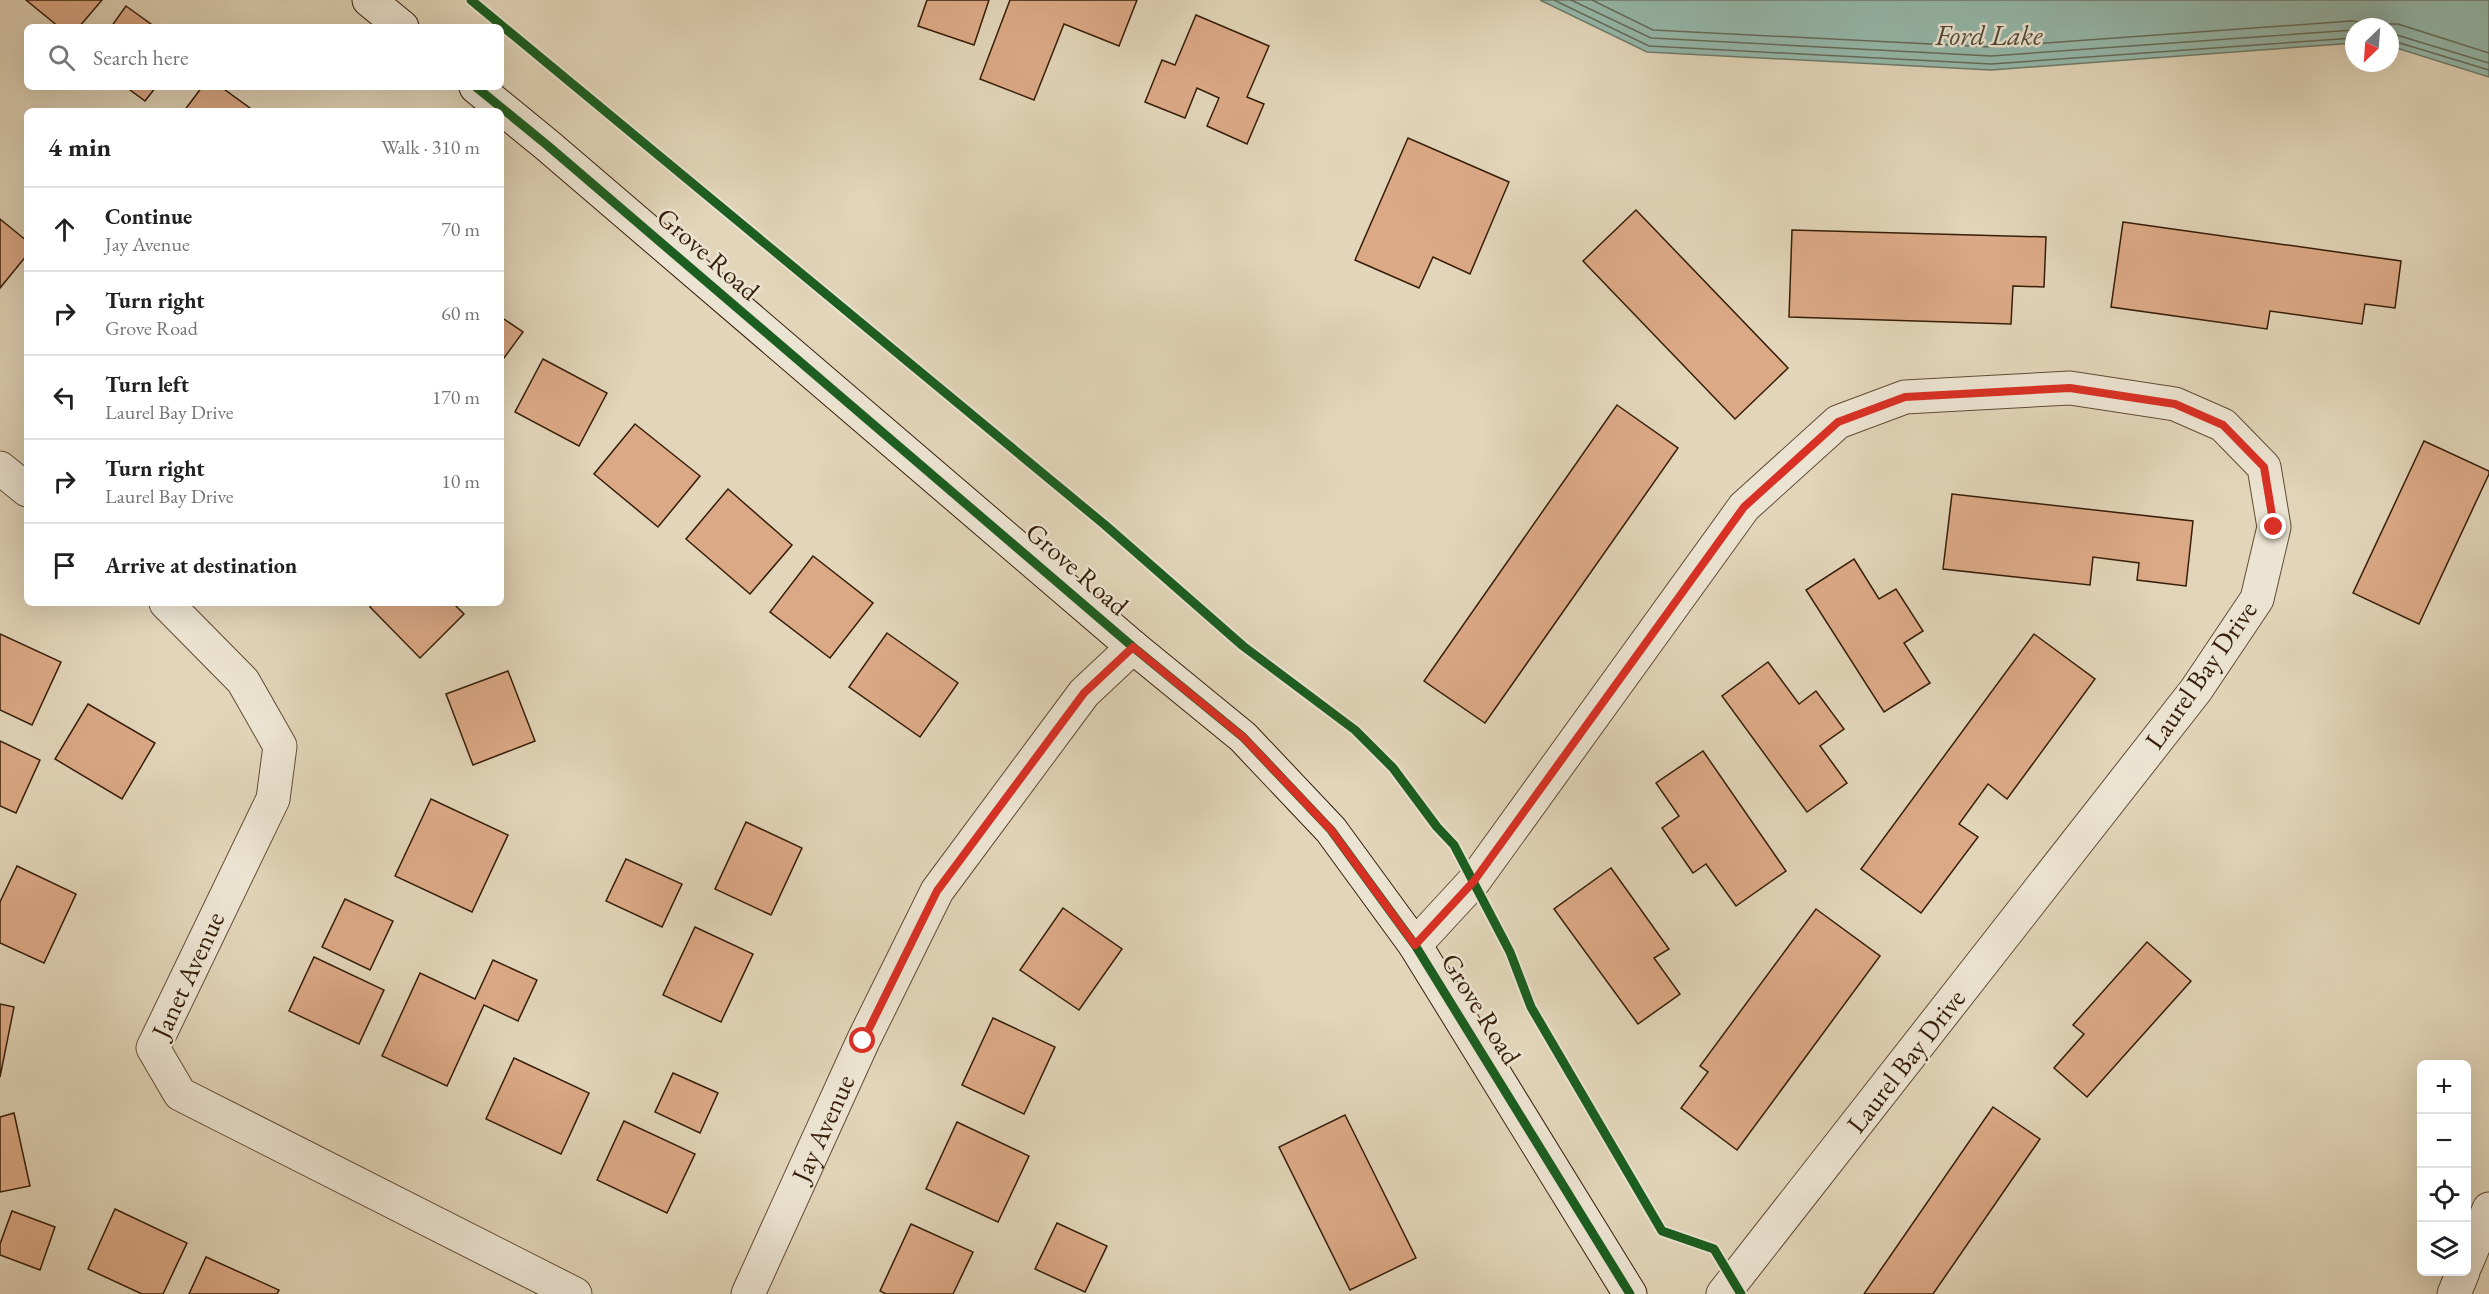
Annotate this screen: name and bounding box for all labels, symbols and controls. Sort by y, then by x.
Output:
water label: Ford Lake [1934,17,2043,53]
north arrow [2345,18,2399,72]
search box [24,24,504,90]
icon: search [45,41,78,74]
text: Search here [93,43,188,72]
text: 4 min [48,130,111,164]
text: Walk · 310 m [381,134,480,160]
street label: Grove Road [650,199,767,308]
text: Continue [105,202,192,231]
icon: ahead [48,213,81,246]
text: 70 m [441,216,480,242]
text: Jay Avenue [105,231,190,257]
text: Turn right [105,286,204,315]
icon: right [48,297,81,330]
text: 60 m [441,300,480,326]
text: Grove Road [105,315,198,341]
text: Turn left [105,370,189,399]
icon: left [48,381,81,414]
text: 170 m [432,384,480,410]
text: Laurel Bay Drive [105,399,233,425]
text: Turn right [105,454,204,483]
icon: right [48,465,81,498]
text: 10 m [441,468,480,494]
text: Laurel Bay Drive [105,483,233,509]
route end [2260,513,2286,539]
street label: Grove Road [1019,514,1136,623]
icon: arrive [48,549,81,582]
text: Arrive at destination [105,551,297,580]
street label: Laurel Bay Drive [2137,594,2265,756]
street label: Janet Avenue [142,906,232,1046]
street label: Grove Road [1433,946,1530,1071]
street label: Laurel Bay Drive [1838,982,1973,1140]
route start [849,1027,875,1053]
map controls [2417,1060,2471,1276]
button: + [2417,1060,2471,1114]
street label: Jay Avenue [782,1069,862,1189]
button: − [2417,1114,2471,1168]
button: locate [2417,1168,2471,1222]
button: layers [2417,1222,2471,1276]

